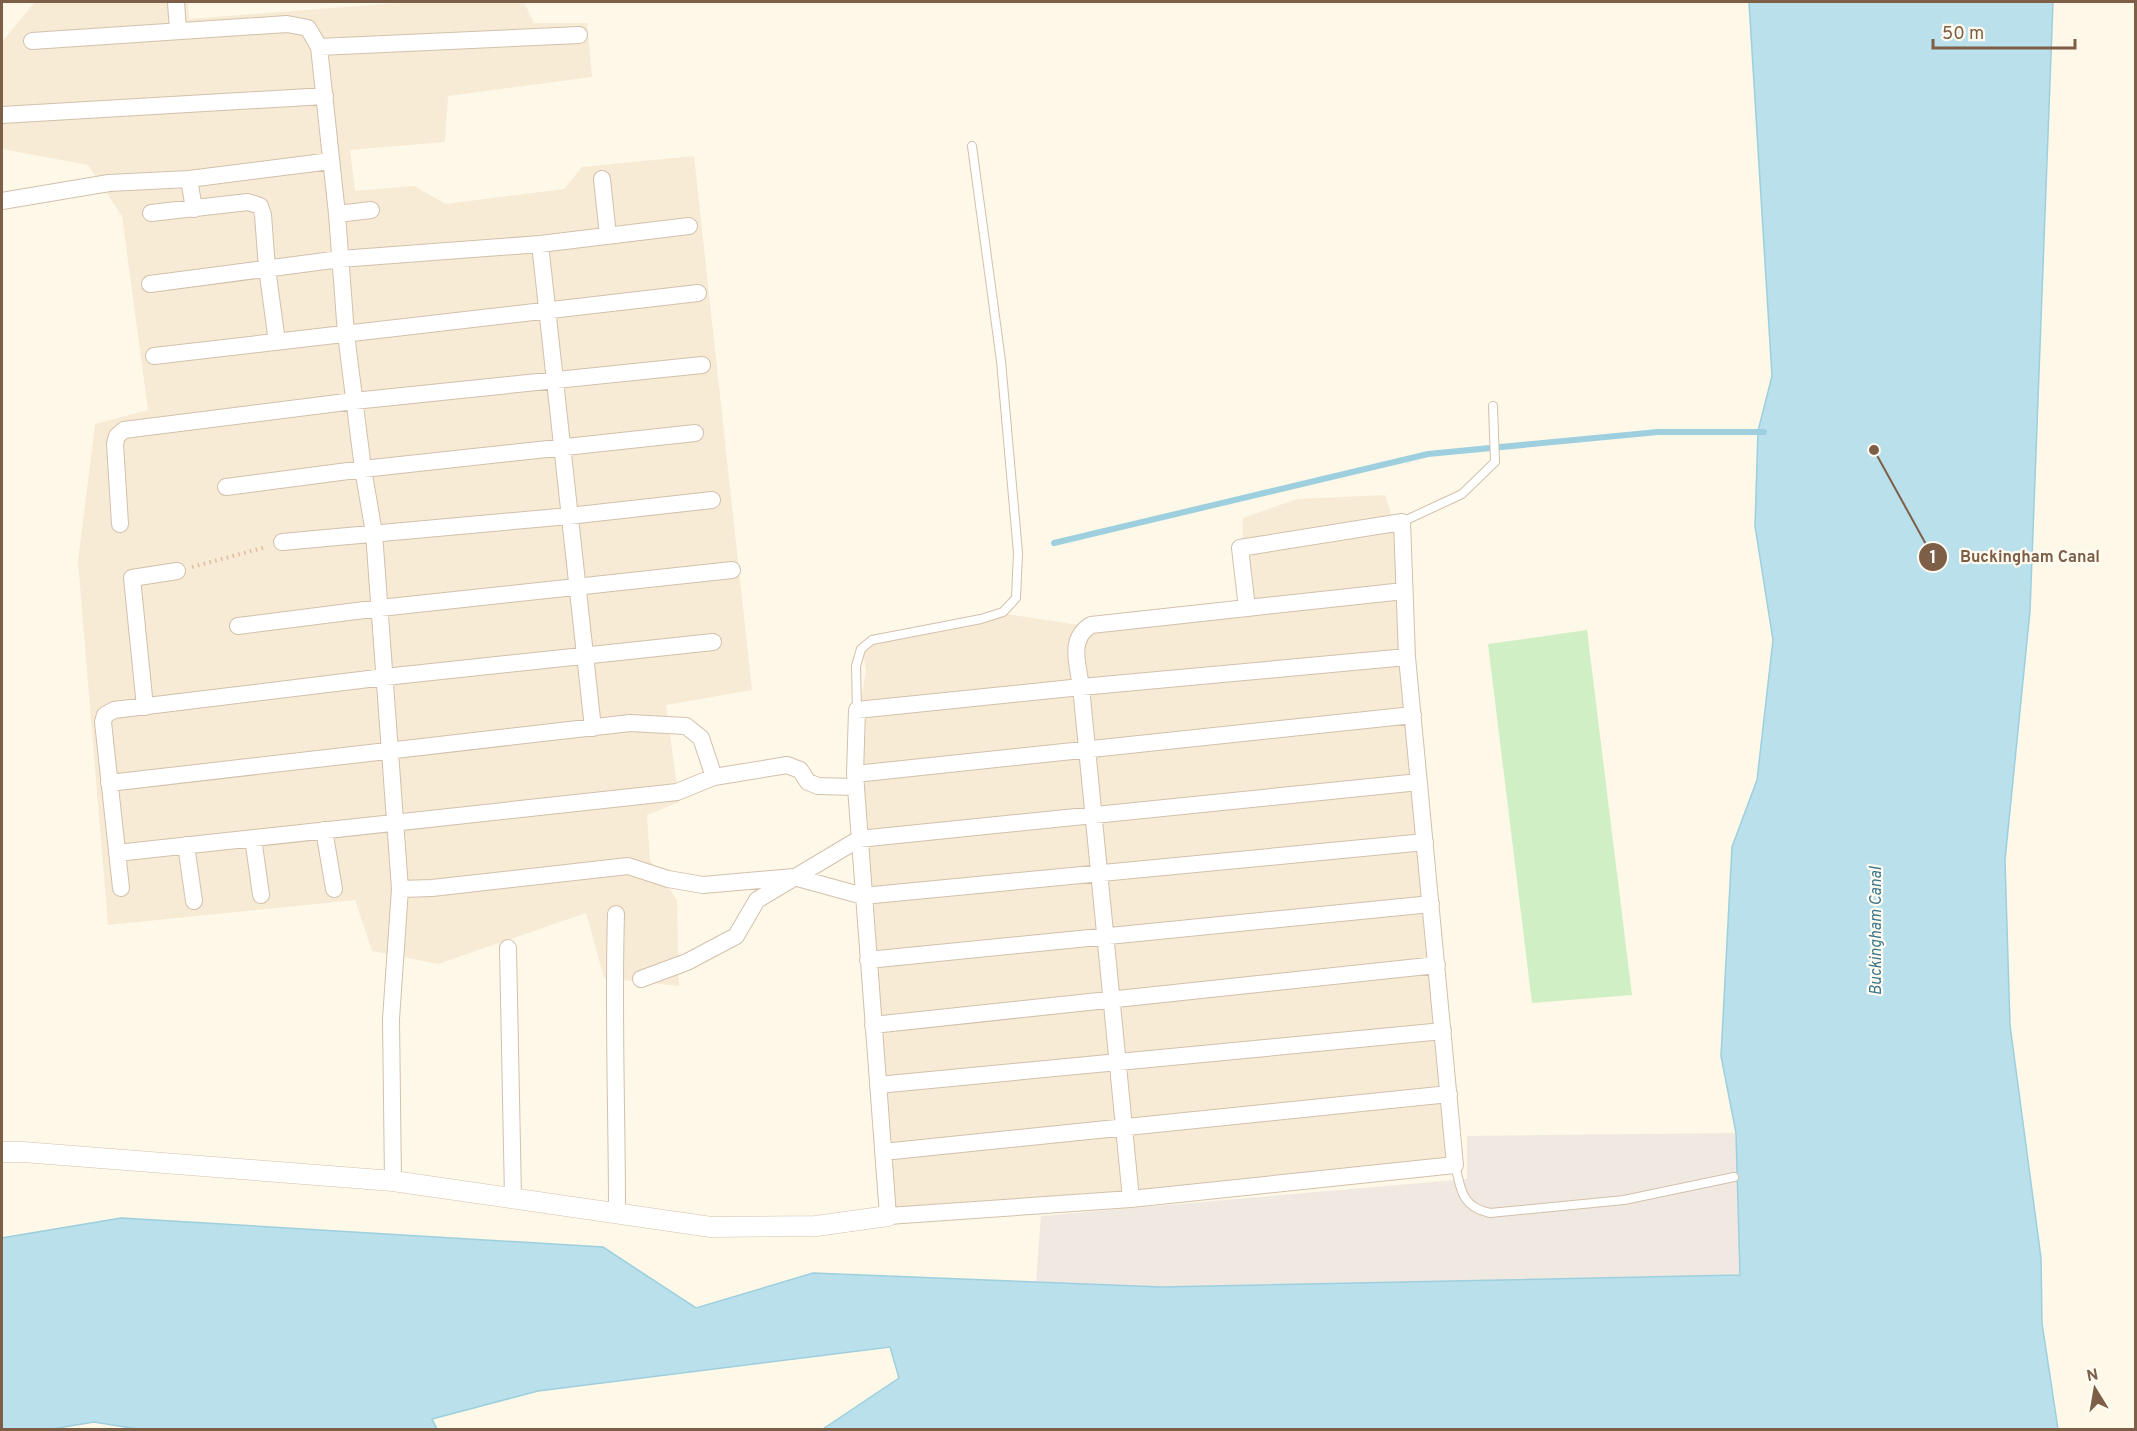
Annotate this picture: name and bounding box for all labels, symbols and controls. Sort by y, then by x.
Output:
scale bar [1933,12,2076,50]
text: 50 m [1942,23,1984,46]
callout: Buckingham Canal [1918,540,2112,574]
text: 1 [1929,547,1937,570]
text: Buckingham Canal [1960,548,2100,568]
water label: Buckingham Canal [1867,866,1887,995]
north arrow [2065,1359,2125,1419]
text: N [2085,1365,2100,1387]

